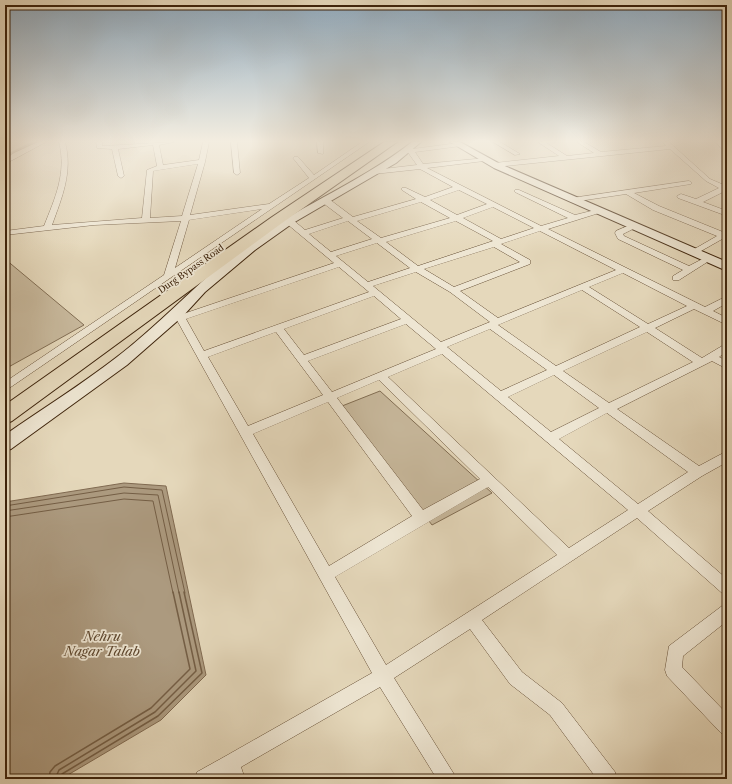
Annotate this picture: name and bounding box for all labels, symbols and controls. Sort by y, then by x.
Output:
street label: Durg Bypass Road [156,241,226,295]
water label: Nehru Nagar Talab [63,628,140,659]

